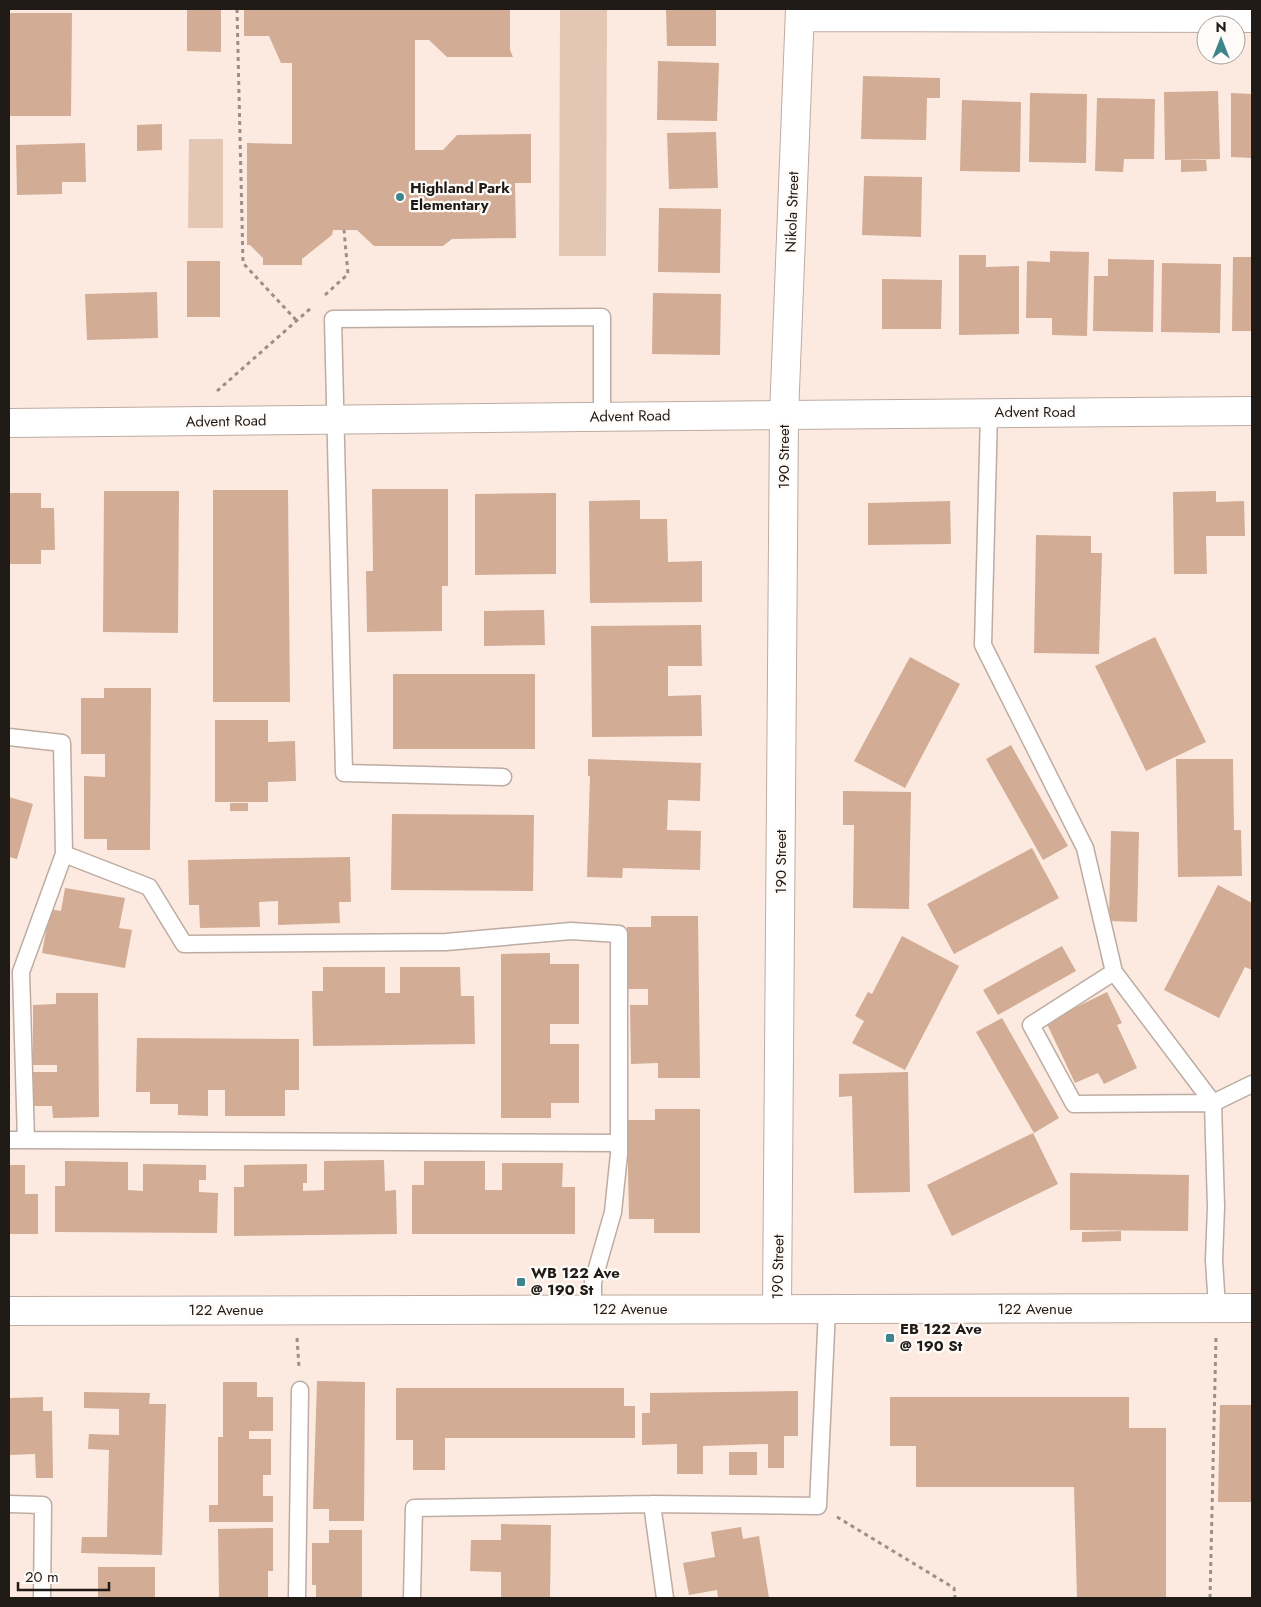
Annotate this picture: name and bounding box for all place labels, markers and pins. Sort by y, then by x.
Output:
place label: Highland Park Elementary [410,177,510,216]
marker: Highland Park Elementary [394,191,406,203]
place label: WB 122 Ave @ 190 St [531,1262,620,1301]
marker: WB 122 Ave @ 190 St [515,1276,527,1288]
place label: EB 122 Ave @ 190 St [900,1318,982,1357]
marker: EB 122 Ave @ 190 St [884,1332,896,1344]

